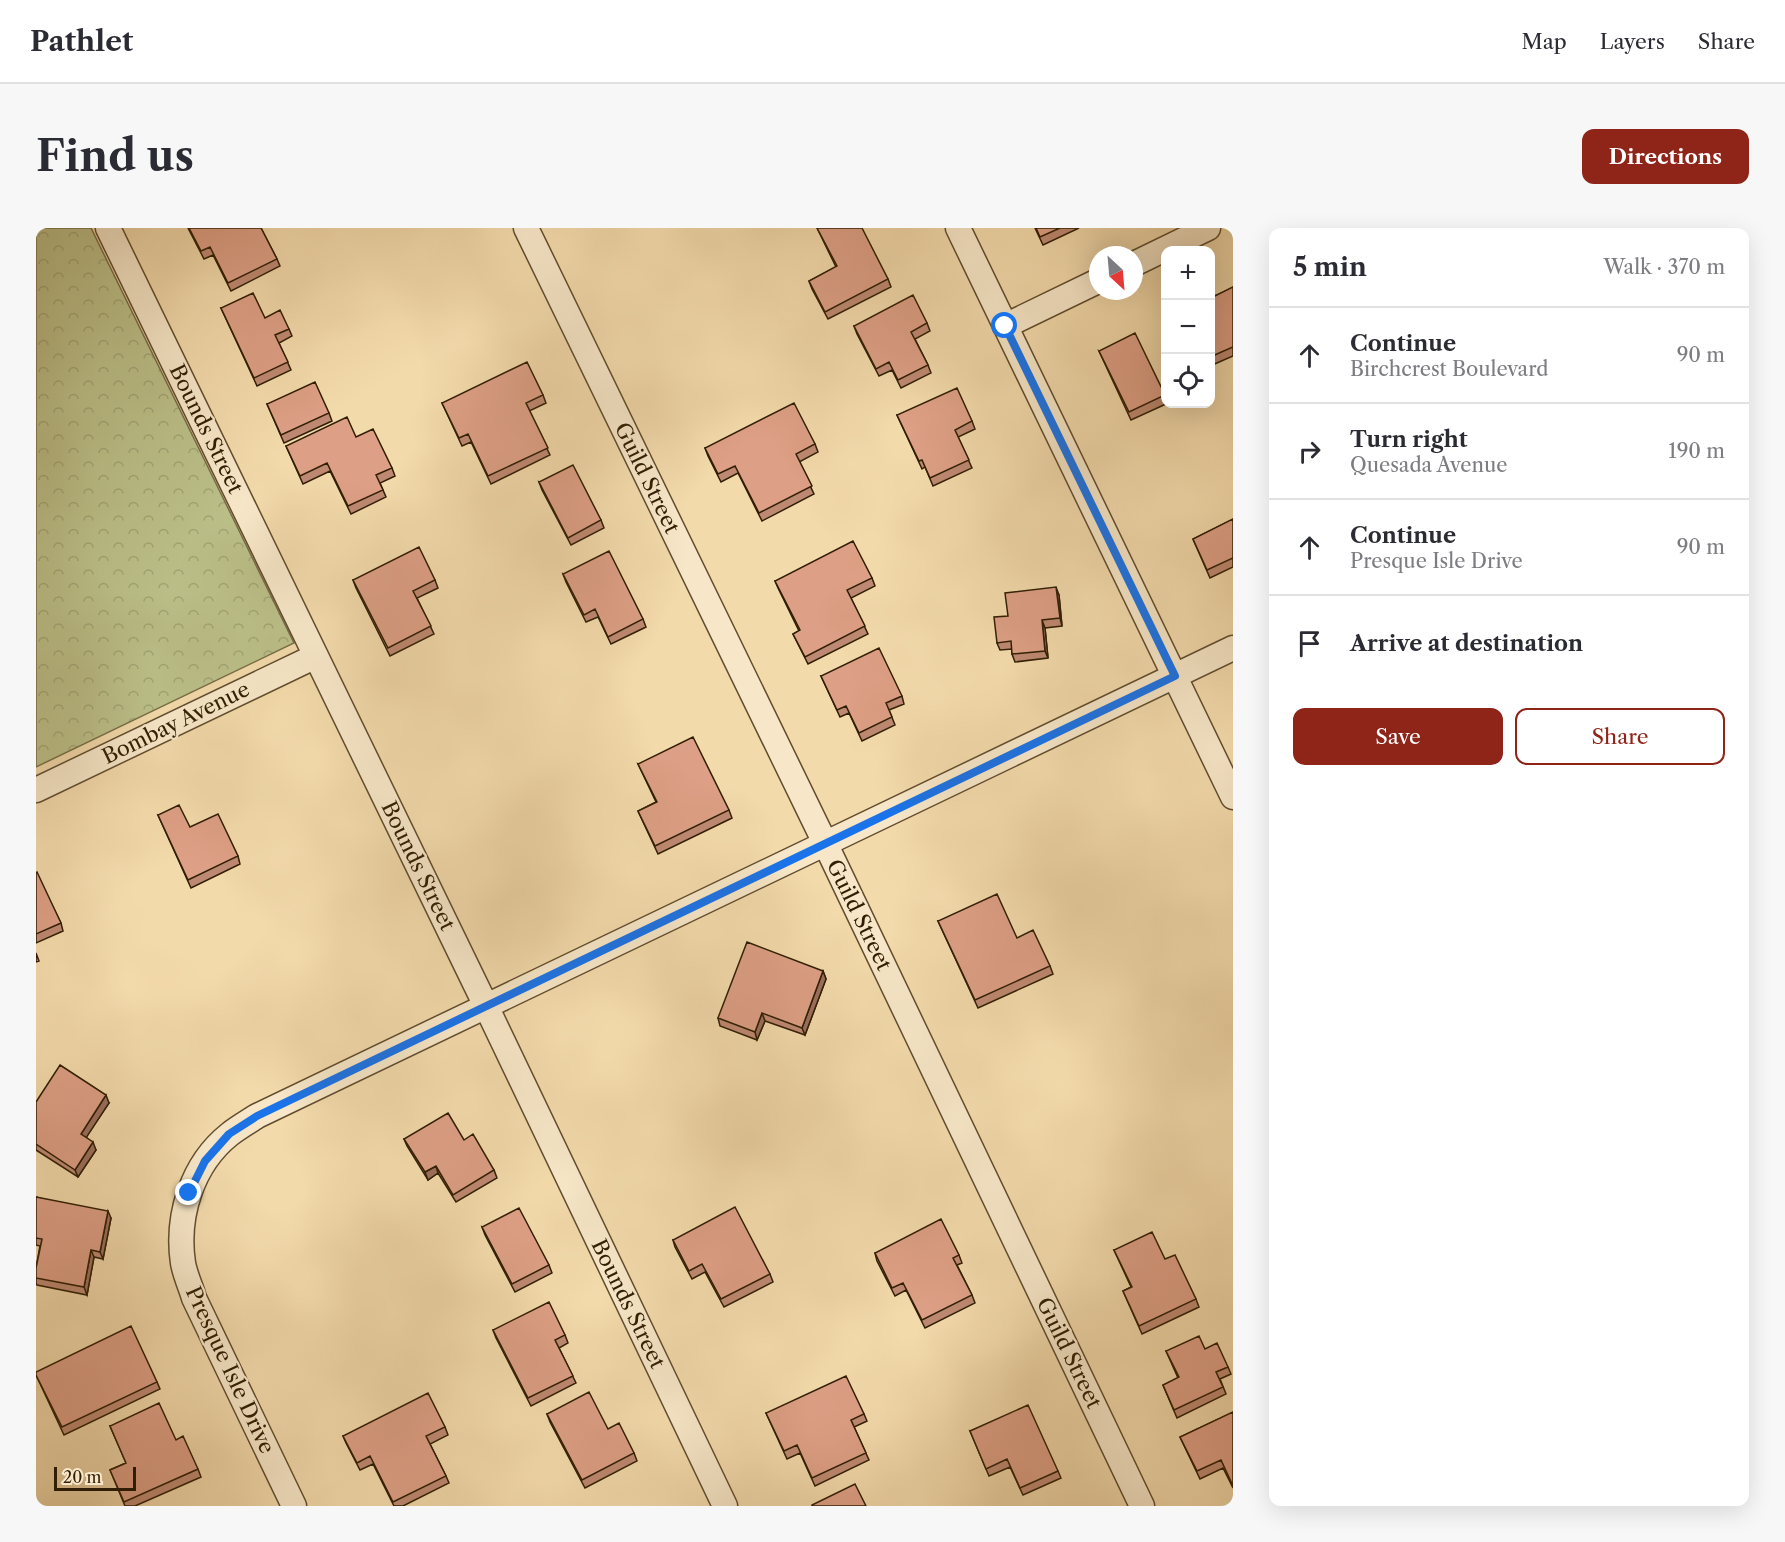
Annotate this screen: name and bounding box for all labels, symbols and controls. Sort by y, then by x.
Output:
text: Pathlet [30,24,133,58]
text: Map [1522,29,1567,54]
text: Layers [1600,29,1665,54]
text: Share [1698,29,1755,54]
button: Directions [1582,129,1749,184]
text: Find us [36,130,194,182]
north arrow [1089,246,1143,300]
map controls [1161,246,1215,408]
button: + [1161,246,1215,300]
text: 5 min [1293,251,1367,283]
text: Walk · 370 m [1603,255,1725,279]
button: − [1161,300,1215,354]
route start [991,312,1017,338]
text: Continue [1350,330,1456,357]
icon: ahead [1293,339,1326,372]
text: 90 m [1677,343,1725,367]
button: locate [1161,354,1215,408]
text: Birchcrest Boulevard [1350,357,1548,381]
street label: Bounds Street [164,360,249,498]
street label: Guild Street [610,418,685,538]
text: Turn right [1350,426,1468,453]
icon: right [1293,435,1326,468]
text: 190 m [1668,439,1725,463]
text: Quesada Avenue [1350,453,1508,477]
text: Continue [1350,522,1456,549]
icon: ahead [1293,531,1326,564]
text: 90 m [1677,535,1725,559]
text: Presque Isle Drive [1350,549,1523,573]
icon: arrive [1293,627,1326,660]
text: Arrive at destination [1350,630,1583,657]
street label: Bombay Avenue [98,676,253,769]
button: Save [1293,708,1503,765]
button: Share [1515,708,1725,765]
street label: Bounds Street [376,797,461,935]
street label: Guild Street [822,855,897,975]
route end [175,1179,201,1205]
street label: Bounds Street [586,1235,671,1373]
street label: Presque Isle Drive [181,1282,280,1457]
street label: Guild Street [1032,1293,1107,1413]
scale bar [54,1464,136,1492]
text: 20 m [63,1467,102,1487]

